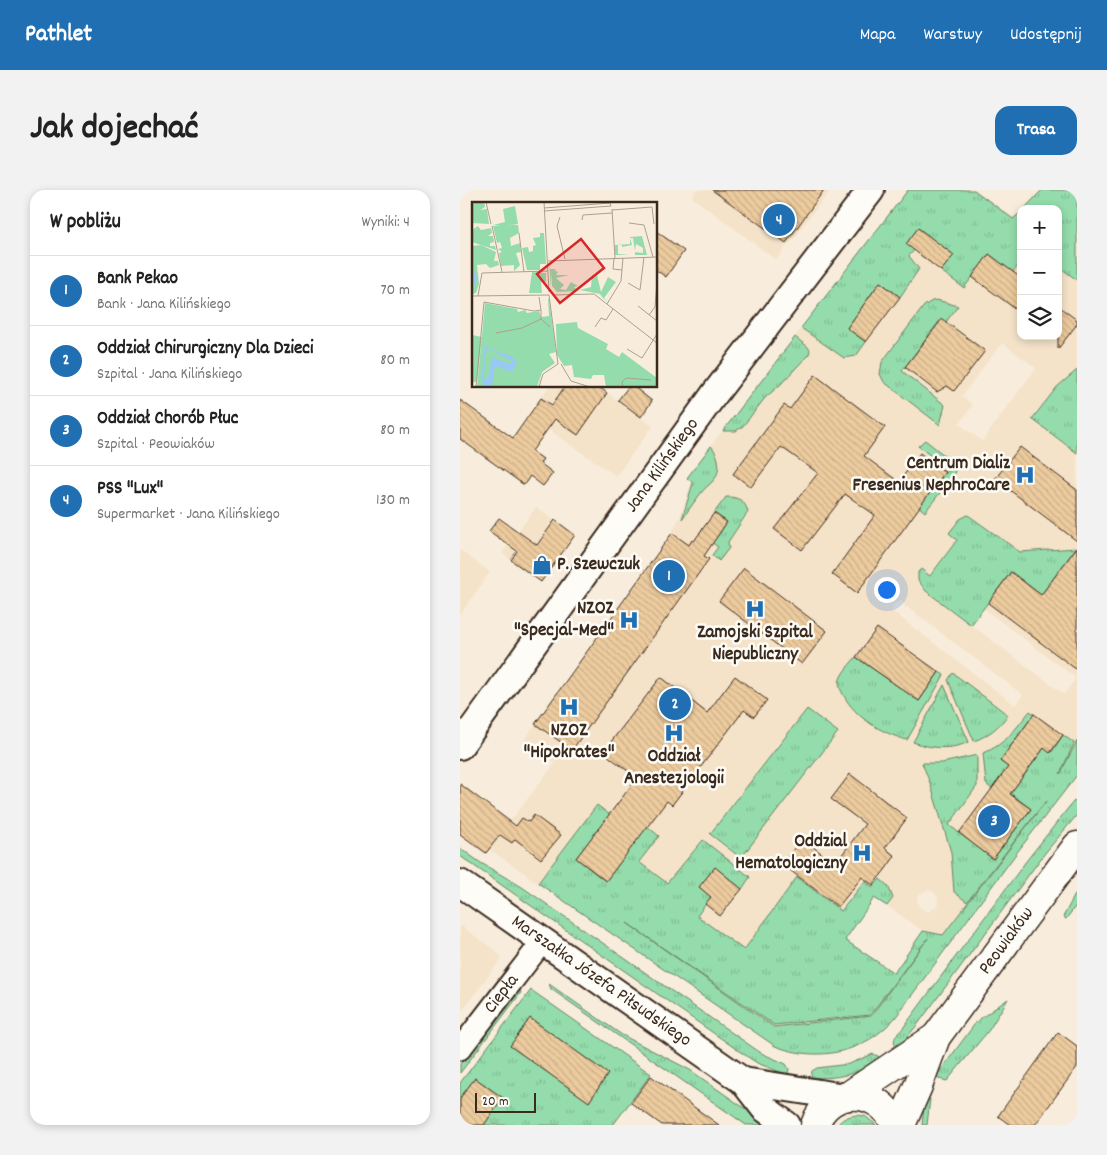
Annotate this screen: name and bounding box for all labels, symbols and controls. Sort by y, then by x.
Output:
text: Pathlet [25,18,92,52]
text: Mapa [860,23,896,48]
text: Warstwy [924,23,982,48]
text: Udostępnij [1010,23,1082,48]
text: Jak dojechać [30,105,199,155]
button: Trasa [995,106,1077,155]
pin: 4 [763,201,795,239]
inset map [472,202,658,388]
map controls [1017,205,1062,340]
button: + [1017,205,1062,250]
text: W pobliżu [50,208,121,238]
text: Wyniki: 4 [362,211,410,234]
button: − [1017,250,1062,295]
text: Bank Pekao [97,266,178,293]
text: 1 [64,279,68,302]
text: 70 m [380,279,410,302]
text: Bank · Jana Kilińskiego [97,293,231,316]
button: layers [1017,295,1062,340]
text: Oddział Chirurgiczny Dla Dzieci [97,336,313,363]
text: 2 [63,349,70,372]
text: 80 m [380,349,410,372]
text: Szpital · Jana Kilińskiego [97,363,242,386]
text: Oddział Chorób Płuc [97,406,238,433]
street label: Jana Kilińskiego [619,413,706,519]
text: 3 [62,419,70,442]
text: 80 m [380,419,410,442]
text: Szpital · Peowiaków [97,433,215,456]
place label: Centrum Dializ Fresenius NephroCare [853,451,1011,500]
hospital icon: Centrum Dializ Fresenius NephroCare [1014,464,1036,486]
text: PSS "Lux" [97,476,163,503]
text: 4 [63,489,69,512]
text: 130 m [376,489,410,512]
text: Supermarket · Jana Kilińskiego [97,503,280,526]
place label: P. Szewczuk [557,552,640,579]
shop icon: P. Szewczuk [531,554,553,576]
pin: 1 [653,557,685,595]
your location [874,577,900,603]
place label: NZOZ "Specjal-Med" [514,596,615,645]
hospital icon: Zamojski Szpital Niepubliczny [744,598,766,620]
hospital icon: NZOZ "Specjal-Med" [618,609,640,631]
place label: Zamojski Szpital Niepubliczny [697,620,813,669]
pin: 2 [659,685,691,723]
hospital icon: NZOZ "Hipokrates" [558,696,580,718]
place label: NZOZ "Hipokrates" [523,718,615,767]
hospital icon: Oddział Anestezjologii [663,722,685,744]
place label: Oddział Anestezjologii [624,744,724,793]
pin: 3 [978,802,1010,840]
place label: Oddzial Hematologiczny [735,829,848,878]
hospital icon: Oddzial Hematologiczny [851,842,873,864]
street label: Peowiaków [973,901,1041,981]
street label: Marszałka Józefa Piłsudskiego [505,909,697,1054]
street label: Ciepła [478,968,527,1020]
scale bar [475,1090,536,1113]
text: 20 m [482,1092,509,1112]

